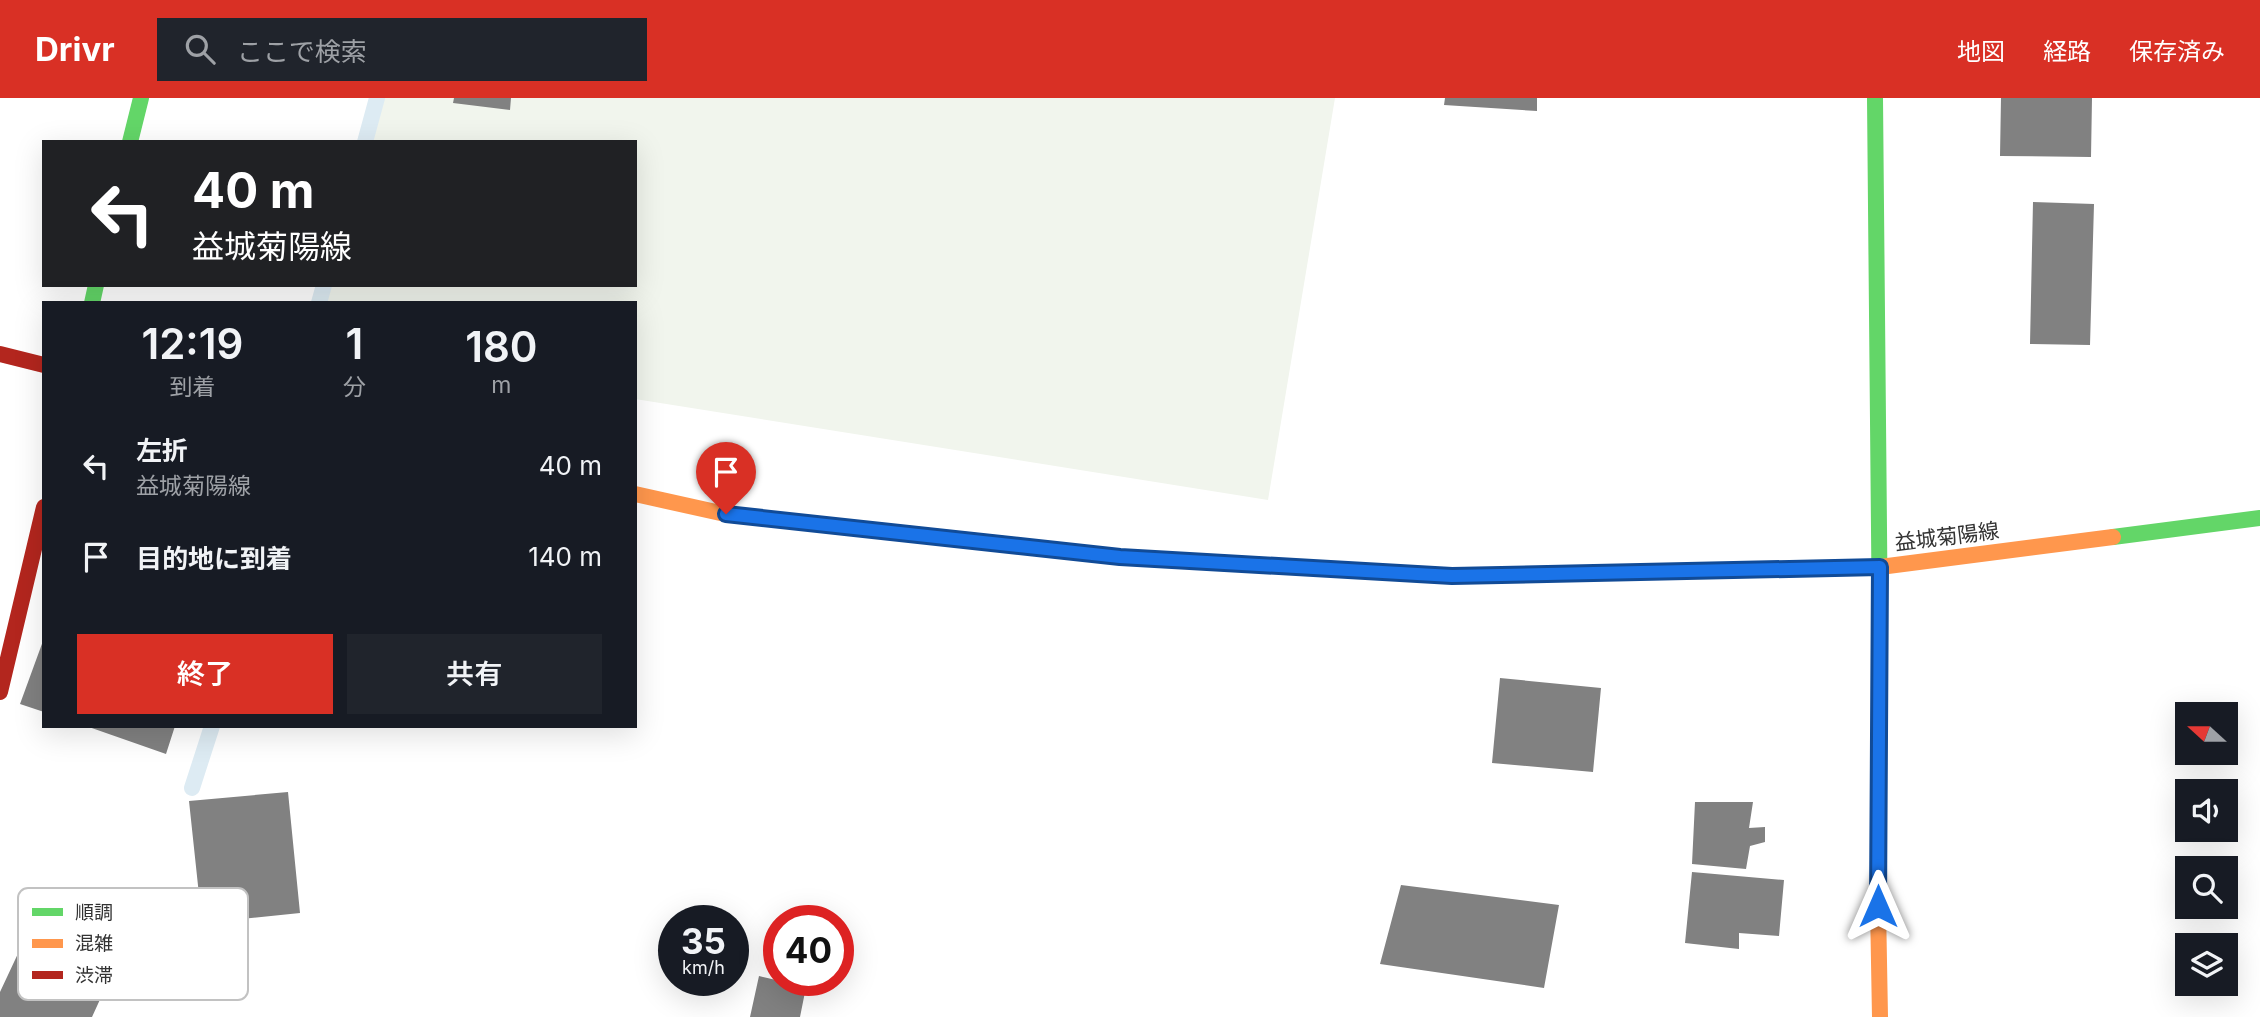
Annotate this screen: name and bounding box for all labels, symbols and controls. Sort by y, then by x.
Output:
search box [157,18,647,81]
text: Drivr [35,29,115,69]
icon: search [181,30,219,68]
text: ここで検索 [237,36,367,67]
text: 地図 [1957,37,2005,66]
text: 経路 [2043,37,2091,66]
text: 保存済み [2129,37,2225,66]
text: 40 m [192,161,315,220]
icon: left [77,168,168,259]
text: 益城菊陽線 [192,227,352,266]
text: 12:19 [141,318,243,369]
text: 1 [345,318,363,369]
text: 180 [465,321,538,372]
text: m [491,371,511,399]
text: 到着 [169,373,215,401]
text: 分 [343,373,366,401]
text: 左折 [136,435,188,466]
pin [696,442,756,514]
icon: left [77,447,115,485]
text: 40 m [539,450,602,481]
icon: arrive [707,453,745,491]
text: 益城菊陽線 [136,472,251,500]
street label: 益城菊陽線 [1893,518,2001,555]
icon: arrive [77,538,115,576]
text: 140 m [528,541,602,572]
text: 目的地に到着 [136,543,292,574]
button: 終了 [77,634,333,714]
button: 共有 [347,634,602,714]
north arrow [2175,702,2238,765]
map controls [2175,702,2238,996]
button: sound [2175,779,2238,842]
button: search [2175,856,2238,919]
position arrow [1841,869,1915,943]
legend [18,888,248,1000]
text: 順調 [75,901,113,924]
speed limit sign: 40 [763,905,854,996]
text: 35 [681,920,726,962]
text: 混雑 [75,932,113,955]
button: layers [2175,933,2238,996]
text: km/h [682,957,725,978]
text: 渋滞 [75,964,113,987]

